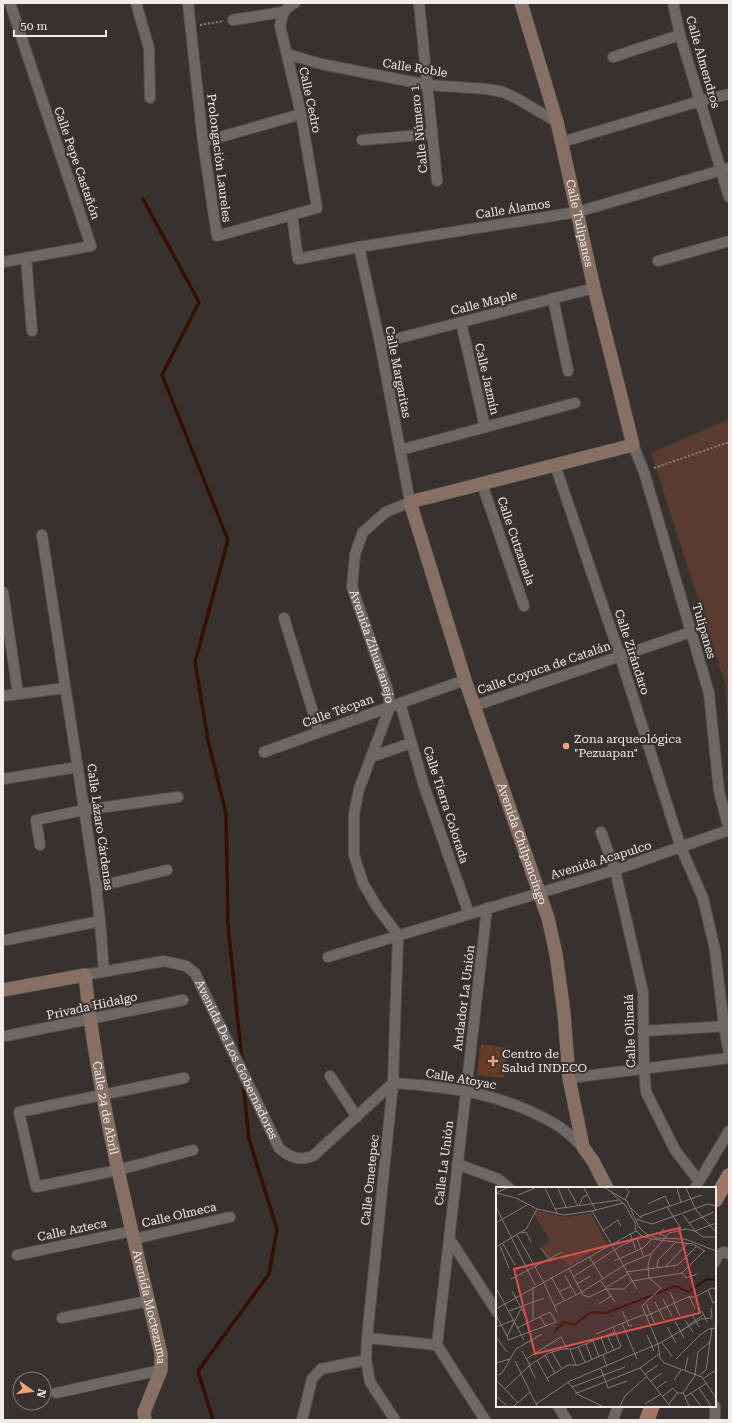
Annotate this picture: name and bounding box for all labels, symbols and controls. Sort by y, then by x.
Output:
scale bar [14,12,106,38]
street label: Calle Almendros [683,14,723,110]
text: 50 m [20,19,47,33]
street label: Calle Roble [381,56,449,80]
street label: Calle Cedro [296,66,324,134]
street label: Calle Número 1 [407,84,431,174]
street label: Prolongación Laureles [204,93,234,223]
street label: Calle Pepe Castañón [51,105,103,221]
street label: Calle Tulipanes [563,178,596,269]
street label: Calle Álamos [475,196,551,222]
street label: Calle Maple [449,288,519,318]
street label: Calle Margaritas [382,325,414,419]
street label: Calle Jazmín [472,342,502,417]
street label: Calle Cutzamala [494,495,538,588]
street label: Avenida Zihuatanejo [346,588,396,704]
street label: Tulipanes [689,602,719,661]
street label: Calle Zirándaro [612,608,652,696]
street label: Calle Coyuca de Catalán [475,638,613,697]
street label: Calle Técpan [300,692,376,730]
place label: Zona arqueológica "Pezuapan" [574,732,682,760]
marker: Zona arqueológica "Pezuapan" [561,741,571,751]
street label: Calle Tierra Colorada [420,745,472,866]
street label: Calle Lázaro Cárdenas [84,763,116,891]
street label: Avenida Chilpancingo [494,781,550,907]
street label: Avenida Acapulco [549,838,653,882]
street label: Andador La Unión [451,944,477,1052]
street label: Avenida De Los Gobernadores [192,977,281,1142]
street label: Privada Hidalgo [45,990,139,1022]
street label: Calle Olinalá [622,993,638,1068]
place label: Centro de Salud INDECO [502,1047,587,1075]
marker: Centro de Salud INDECO [487,1055,499,1067]
street label: Calle 24 de Abril [90,1060,121,1156]
street label: Calle Atoyac [424,1066,498,1092]
street label: Calle La Unión [432,1120,456,1206]
street label: Calle Ometepec [358,1134,382,1226]
inset map [496,1187,716,1407]
street label: Calle Olmeca [140,1200,218,1230]
street label: Calle Azteca [36,1216,108,1244]
street label: Avenida Moctezuma [130,1249,169,1365]
north arrow [12,1371,52,1411]
text: N [34,1388,49,1399]

